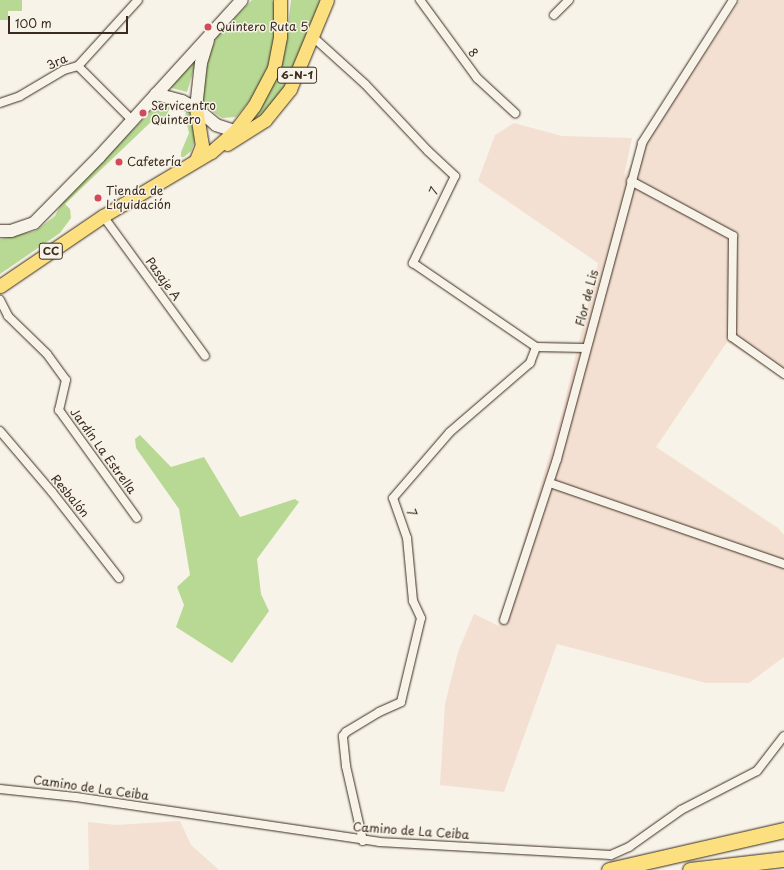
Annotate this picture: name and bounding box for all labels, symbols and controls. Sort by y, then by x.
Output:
scale bar [10,8,130,34]
text: 100 m [15,14,52,32]
place label: Quintero Ruta 5 [216,20,309,34]
marker: Quintero Ruta 5 [203,22,213,32]
street label: 8 [465,46,481,60]
street label: 3ra [45,51,69,73]
road number: 6-N-1 [277,66,317,84]
place label: Servicentro Quintero [151,99,216,127]
marker: Servicentro Quintero [138,108,148,118]
place label: Cafetería [127,155,182,169]
marker: Cafetería [114,157,124,167]
place label: Tienda de Liquidación [106,184,171,212]
street label: 7 [426,185,442,197]
marker: Tienda de Liquidación [93,193,103,203]
road number: CC [38,242,64,260]
street label: Pasaje A [142,255,184,303]
street label: Flor de Lis [572,268,602,328]
street label: Jardín La Estrella [67,405,139,497]
street label: Resbalón [48,472,92,520]
street label: 7 [403,508,419,518]
street label: Camino de La Ceiba [32,773,150,803]
street label: Camino de La Ceiba [352,820,470,842]

